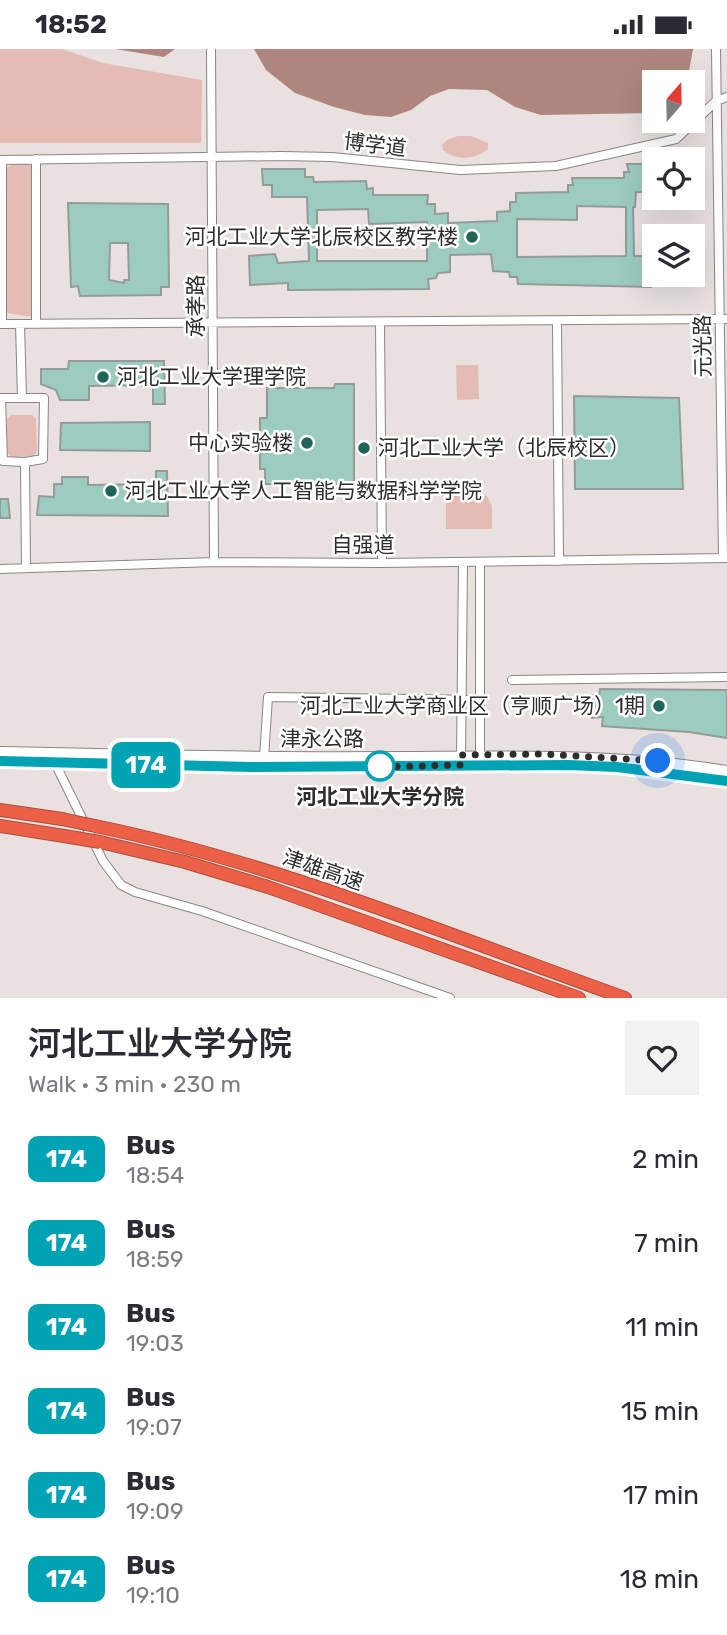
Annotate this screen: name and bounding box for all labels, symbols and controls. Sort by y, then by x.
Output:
text: 18:52 [35,9,107,40]
north arrow [642,70,705,133]
map controls [642,70,705,287]
street label: 博学道 [342,128,408,161]
button: locate [642,147,705,210]
place label: 河北工业大学北辰校区教学楼 [185,224,458,249]
button: layers [642,224,705,287]
marker: 河北工业大学北辰校区教学楼 [464,229,480,245]
street label: 承孝路 [183,275,208,338]
street label: 元光路 [689,314,716,378]
place label: 河北工业大学理学院 [117,364,306,389]
marker: 河北工业大学理学院 [95,369,111,385]
place label: 中心实验楼 [188,430,293,455]
marker: 中心实验楼 [299,435,315,451]
place label: 河北工业大学（北辰校区） [378,435,630,460]
marker: 河北工业大学（北辰校区） [356,440,372,456]
place label: 河北工业大学人工智能与数据科学学院 [125,478,482,503]
marker: 河北工业大学人工智能与数据科学学院 [103,483,119,499]
street label: 自强道 [332,532,395,557]
place label: 河北工业大学商业区（亨顺广场）1期 [300,693,645,718]
marker: 河北工业大学商业区（亨顺广场）1期 [651,698,667,714]
street label: 津永公路 [280,726,364,751]
line badge: 174 [106,742,186,788]
your location [640,743,675,778]
text: 174 [125,751,167,779]
marker: 河北工业大学分院 [365,751,395,781]
place label: 河北工业大学分院 [296,784,464,809]
street label: 津雄高速 [279,844,367,895]
button: heart [625,1021,699,1095]
text: 河北工业大学分院 [28,1024,292,1063]
text: Walk · 3 min · 230 m [28,1070,241,1098]
text: Bus [126,1130,175,1161]
text: 2 min [632,1144,699,1175]
text: 174 [46,1145,87,1173]
text: 18:54 [126,1161,184,1189]
text: Bus [126,1214,175,1245]
text: 7 min [634,1228,699,1259]
text: 174 [46,1229,87,1257]
text: 18:59 [126,1245,184,1273]
text: Bus [126,1298,175,1329]
text: 11 min [625,1312,699,1343]
text: 174 [46,1313,87,1341]
text: 19:03 [126,1329,184,1357]
text: Bus [126,1382,175,1413]
text: 15 min [621,1396,699,1427]
text: 174 [46,1397,87,1425]
text: 19:07 [126,1413,182,1441]
text: Bus [126,1466,175,1497]
text: 17 min [623,1480,699,1511]
text: 174 [46,1481,87,1509]
text: 19:09 [126,1497,184,1525]
text: Bus [126,1550,175,1581]
text: 18 min [620,1564,699,1595]
text: 174 [46,1565,87,1593]
text: 19:10 [126,1581,180,1609]

